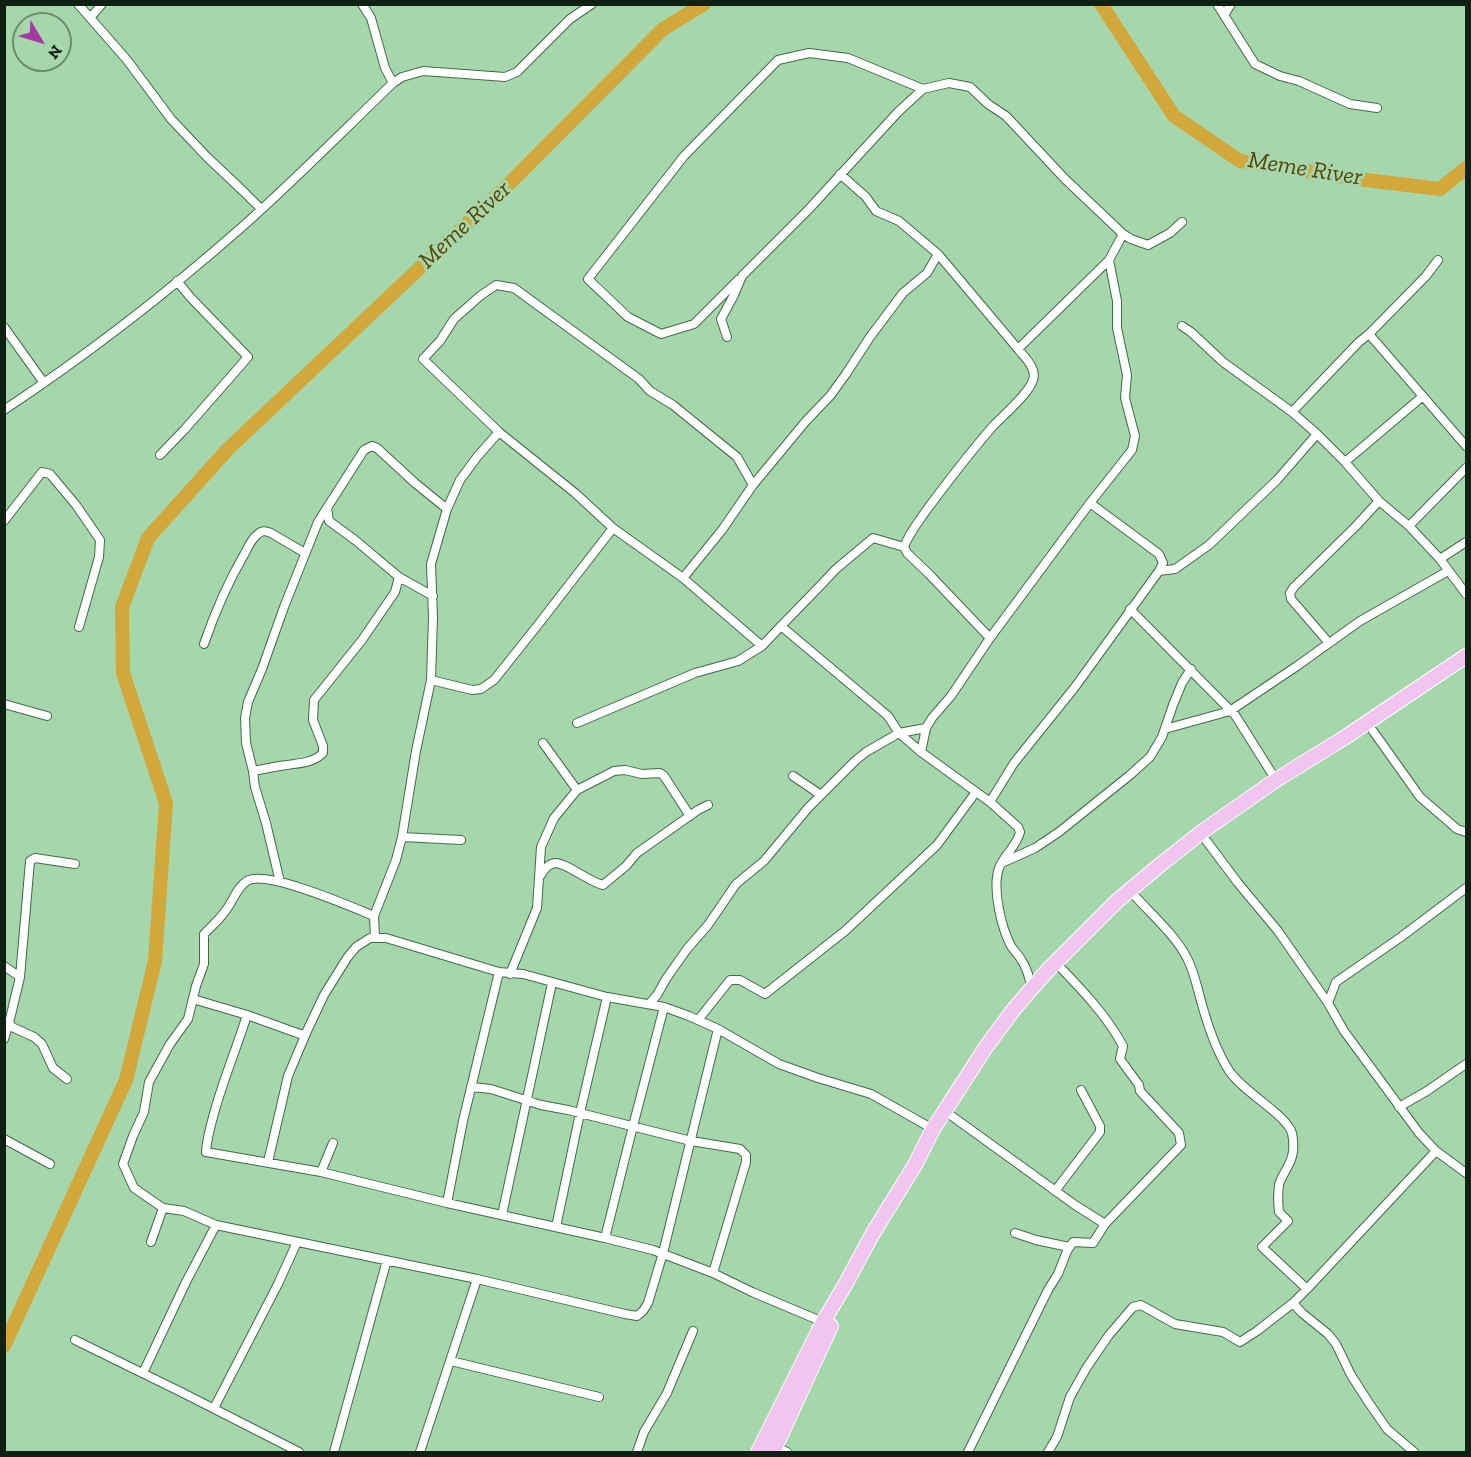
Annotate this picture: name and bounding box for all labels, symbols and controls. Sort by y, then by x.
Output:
north arrow [12,12,72,72]
text: N [44,42,66,63]
water label: Meme River [1246,146,1364,192]
water label: Meme River [413,175,517,275]

